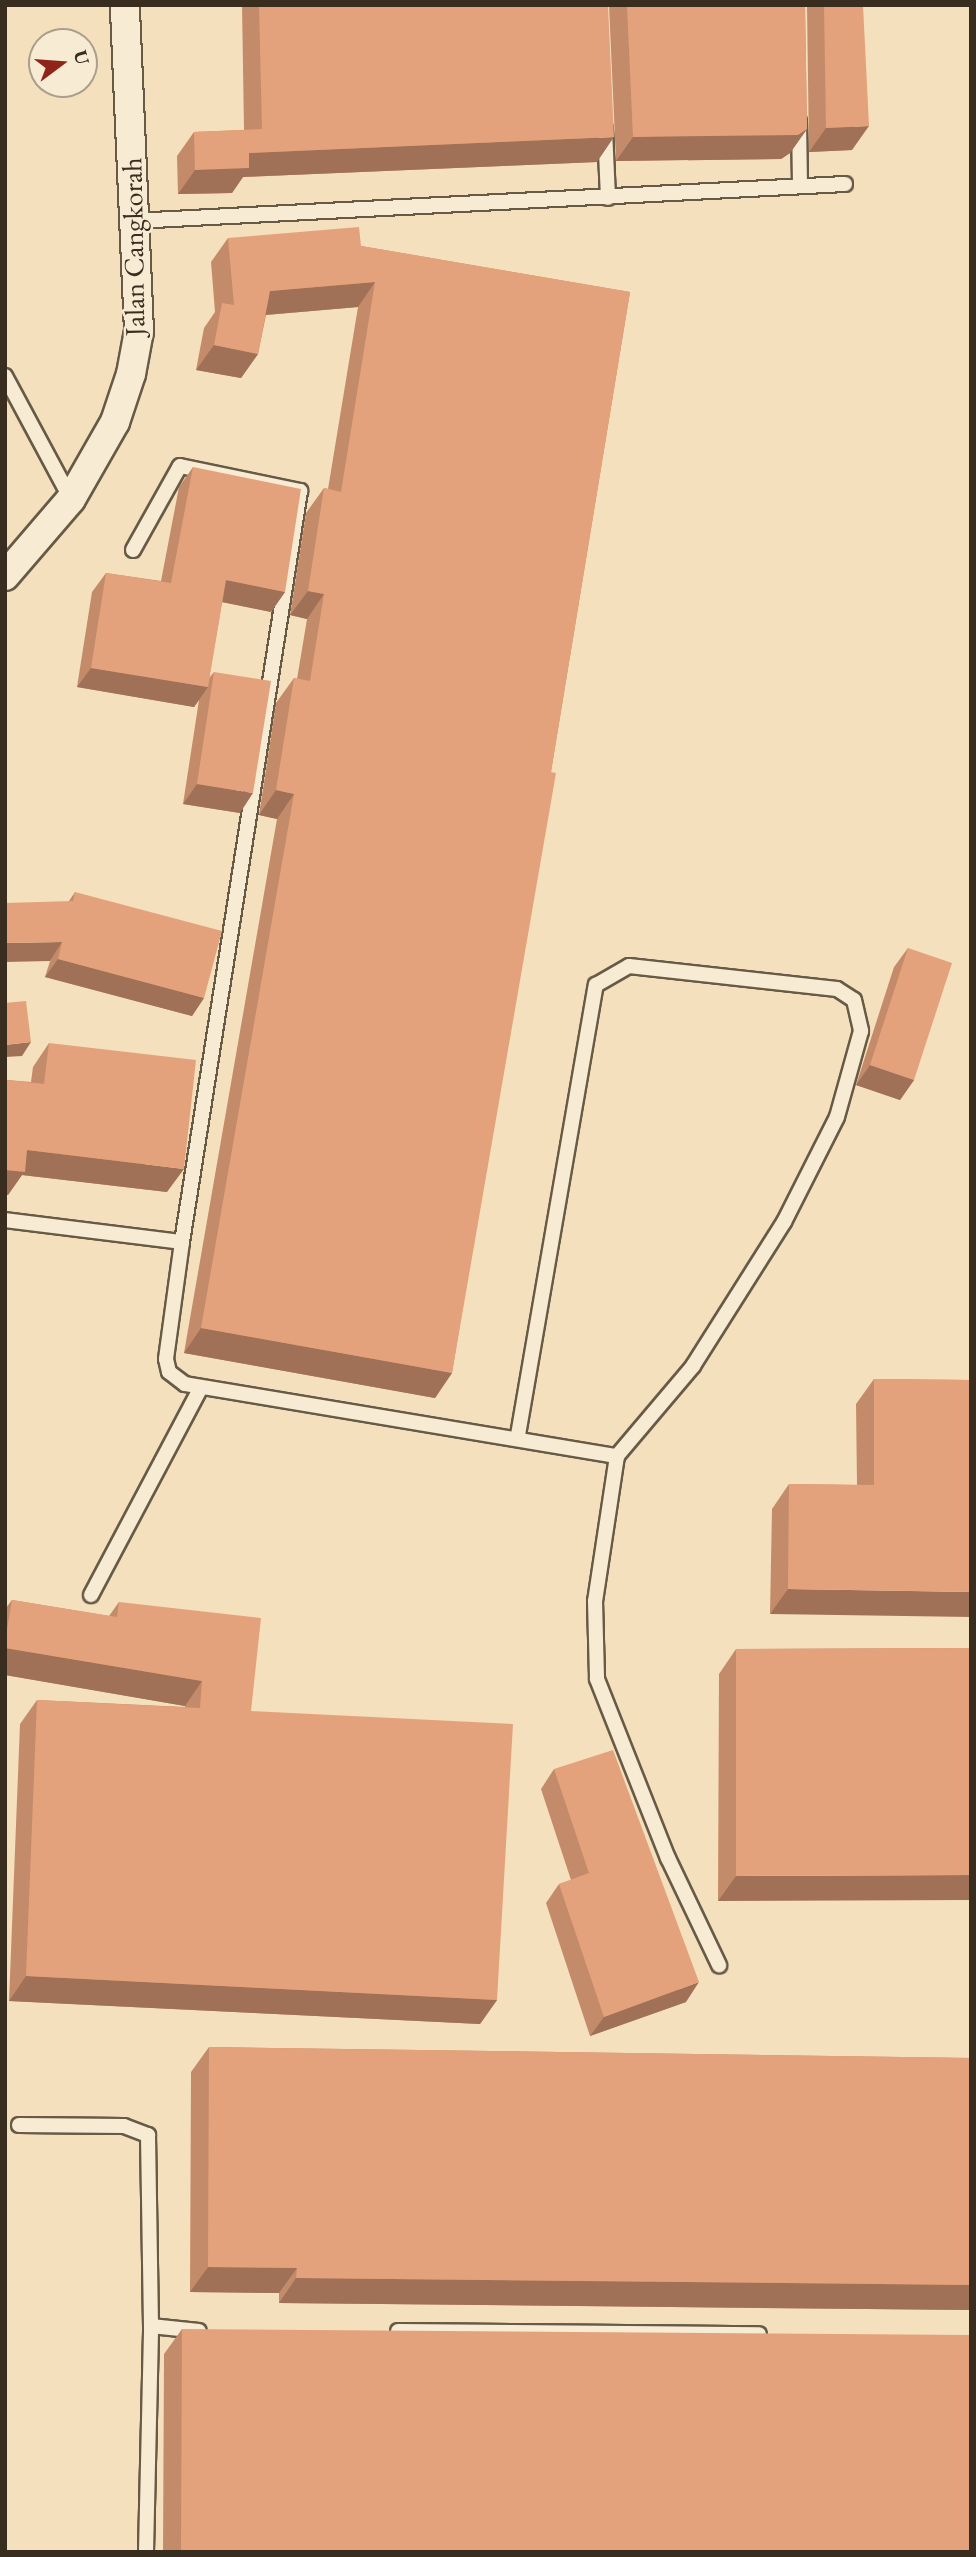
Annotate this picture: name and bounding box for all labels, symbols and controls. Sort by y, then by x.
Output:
north arrow [28,28,98,98]
text: U [68,47,96,68]
street label: Jalan Cangkorah [115,157,151,337]

